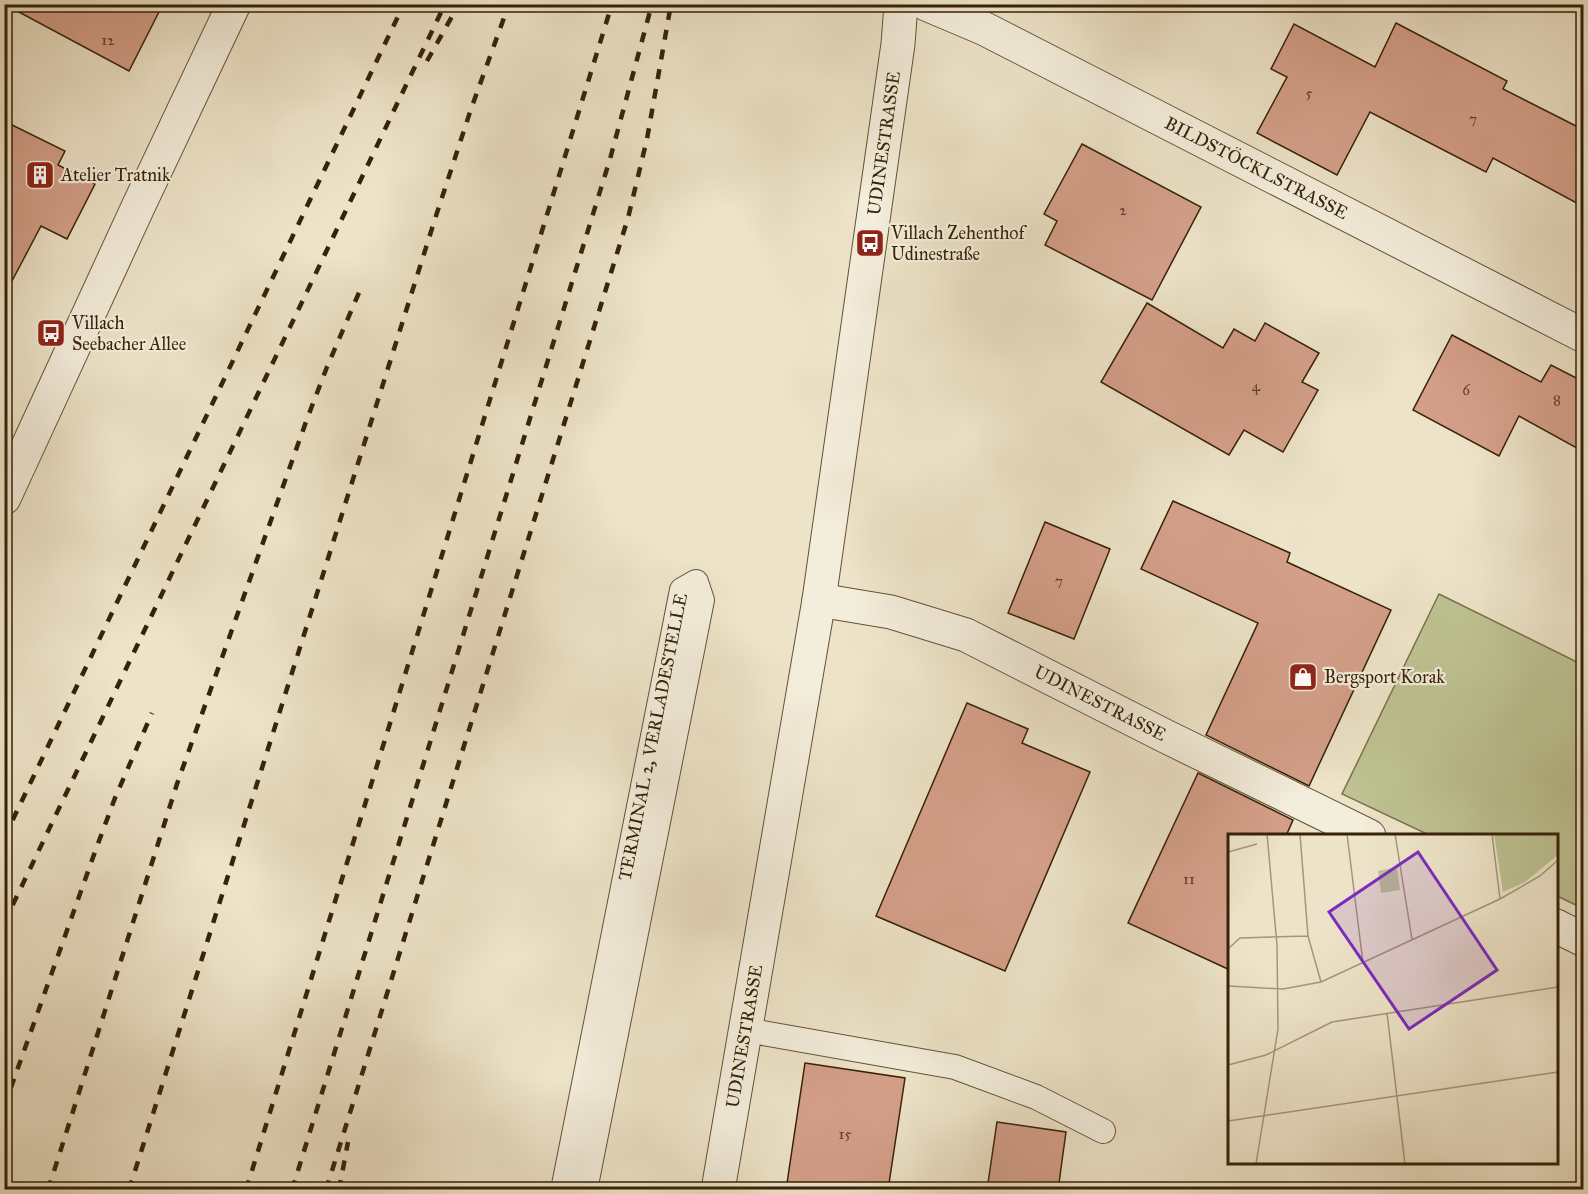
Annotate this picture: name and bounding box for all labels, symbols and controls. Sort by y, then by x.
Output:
house number: 12 [101,31,115,49]
street label: UDINESTRASSE [863,70,905,217]
house number: 5 [1306,84,1313,102]
house number: 7 [1469,110,1477,128]
street label: BILDSTÖCKLSTRASSE [1161,112,1352,224]
building icon: Atelier Tratnik [24,159,56,191]
place label: Atelier Tratnik [60,164,171,186]
house number: 2 [1119,201,1127,219]
place label: Villach Zehenthof Udinestraße [890,222,1028,265]
bus stop icon: Villach Zehenthof Udinestraße [854,227,886,259]
place label: Villach Seebacher Allee [71,312,186,355]
bus stop icon: Villach Seebacher Allee [35,317,67,349]
house number: 4 [1252,377,1261,395]
house number: 6 [1462,381,1471,399]
house number: 8 [1553,391,1561,409]
house number: 7 [1055,572,1063,590]
street label: TERMINAL 2, VERLADESTELLE [614,591,692,882]
street label: UDINESTRASSE [1031,660,1170,746]
shop icon: Bergsport Korak [1287,661,1319,693]
place label: Bergsport Korak [1324,666,1445,689]
inset map [1228,834,1558,1164]
house number: 11 [1183,870,1195,888]
street label: UDINESTRASSE [721,963,767,1110]
house number: 15 [839,1125,851,1143]

